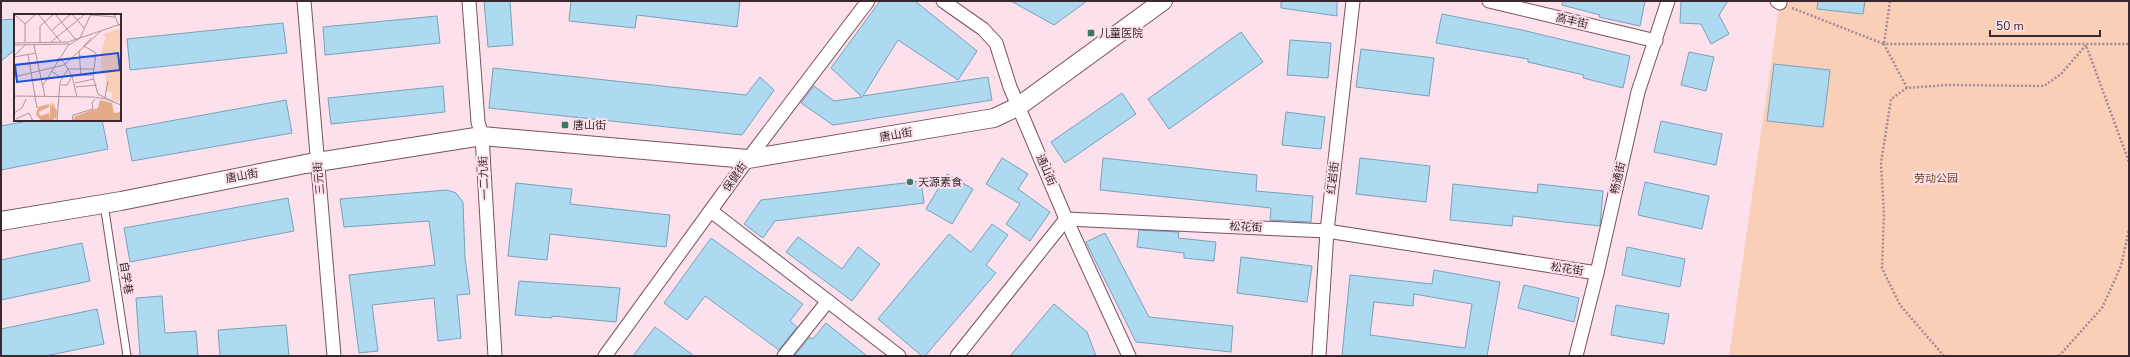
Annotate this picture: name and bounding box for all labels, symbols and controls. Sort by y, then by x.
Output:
street label: 高丰街 [1554,10,1590,32]
scale bar [1990,12,2100,38]
inset map [14,14,121,121]
text: 50 m [1996,18,2024,34]
place label: 儿童医院 [1099,26,1143,41]
marker: 儿童医院 [1086,28,1096,38]
place label: 唐山街 [573,118,606,133]
marker: 唐山街 [560,120,570,130]
street label: 唐山街 [878,125,914,145]
street label: 通山街 [1033,152,1059,188]
street label: 一二九街 [475,156,493,200]
street label: 保健街 [719,159,751,195]
street label: 畅通街 [1607,160,1629,196]
street label: 三元街 [310,161,328,195]
street label: 红岩街 [1324,161,1342,195]
street label: 唐山街 [224,165,260,187]
park label: 劳动公园 [1914,171,1958,186]
place label: 天源素食 [918,175,962,190]
marker: 天源素食 [905,177,915,187]
street label: 松花街 [1229,219,1263,235]
street label: 松花街 [1550,259,1584,279]
street label: 自学巷 [116,261,136,295]

